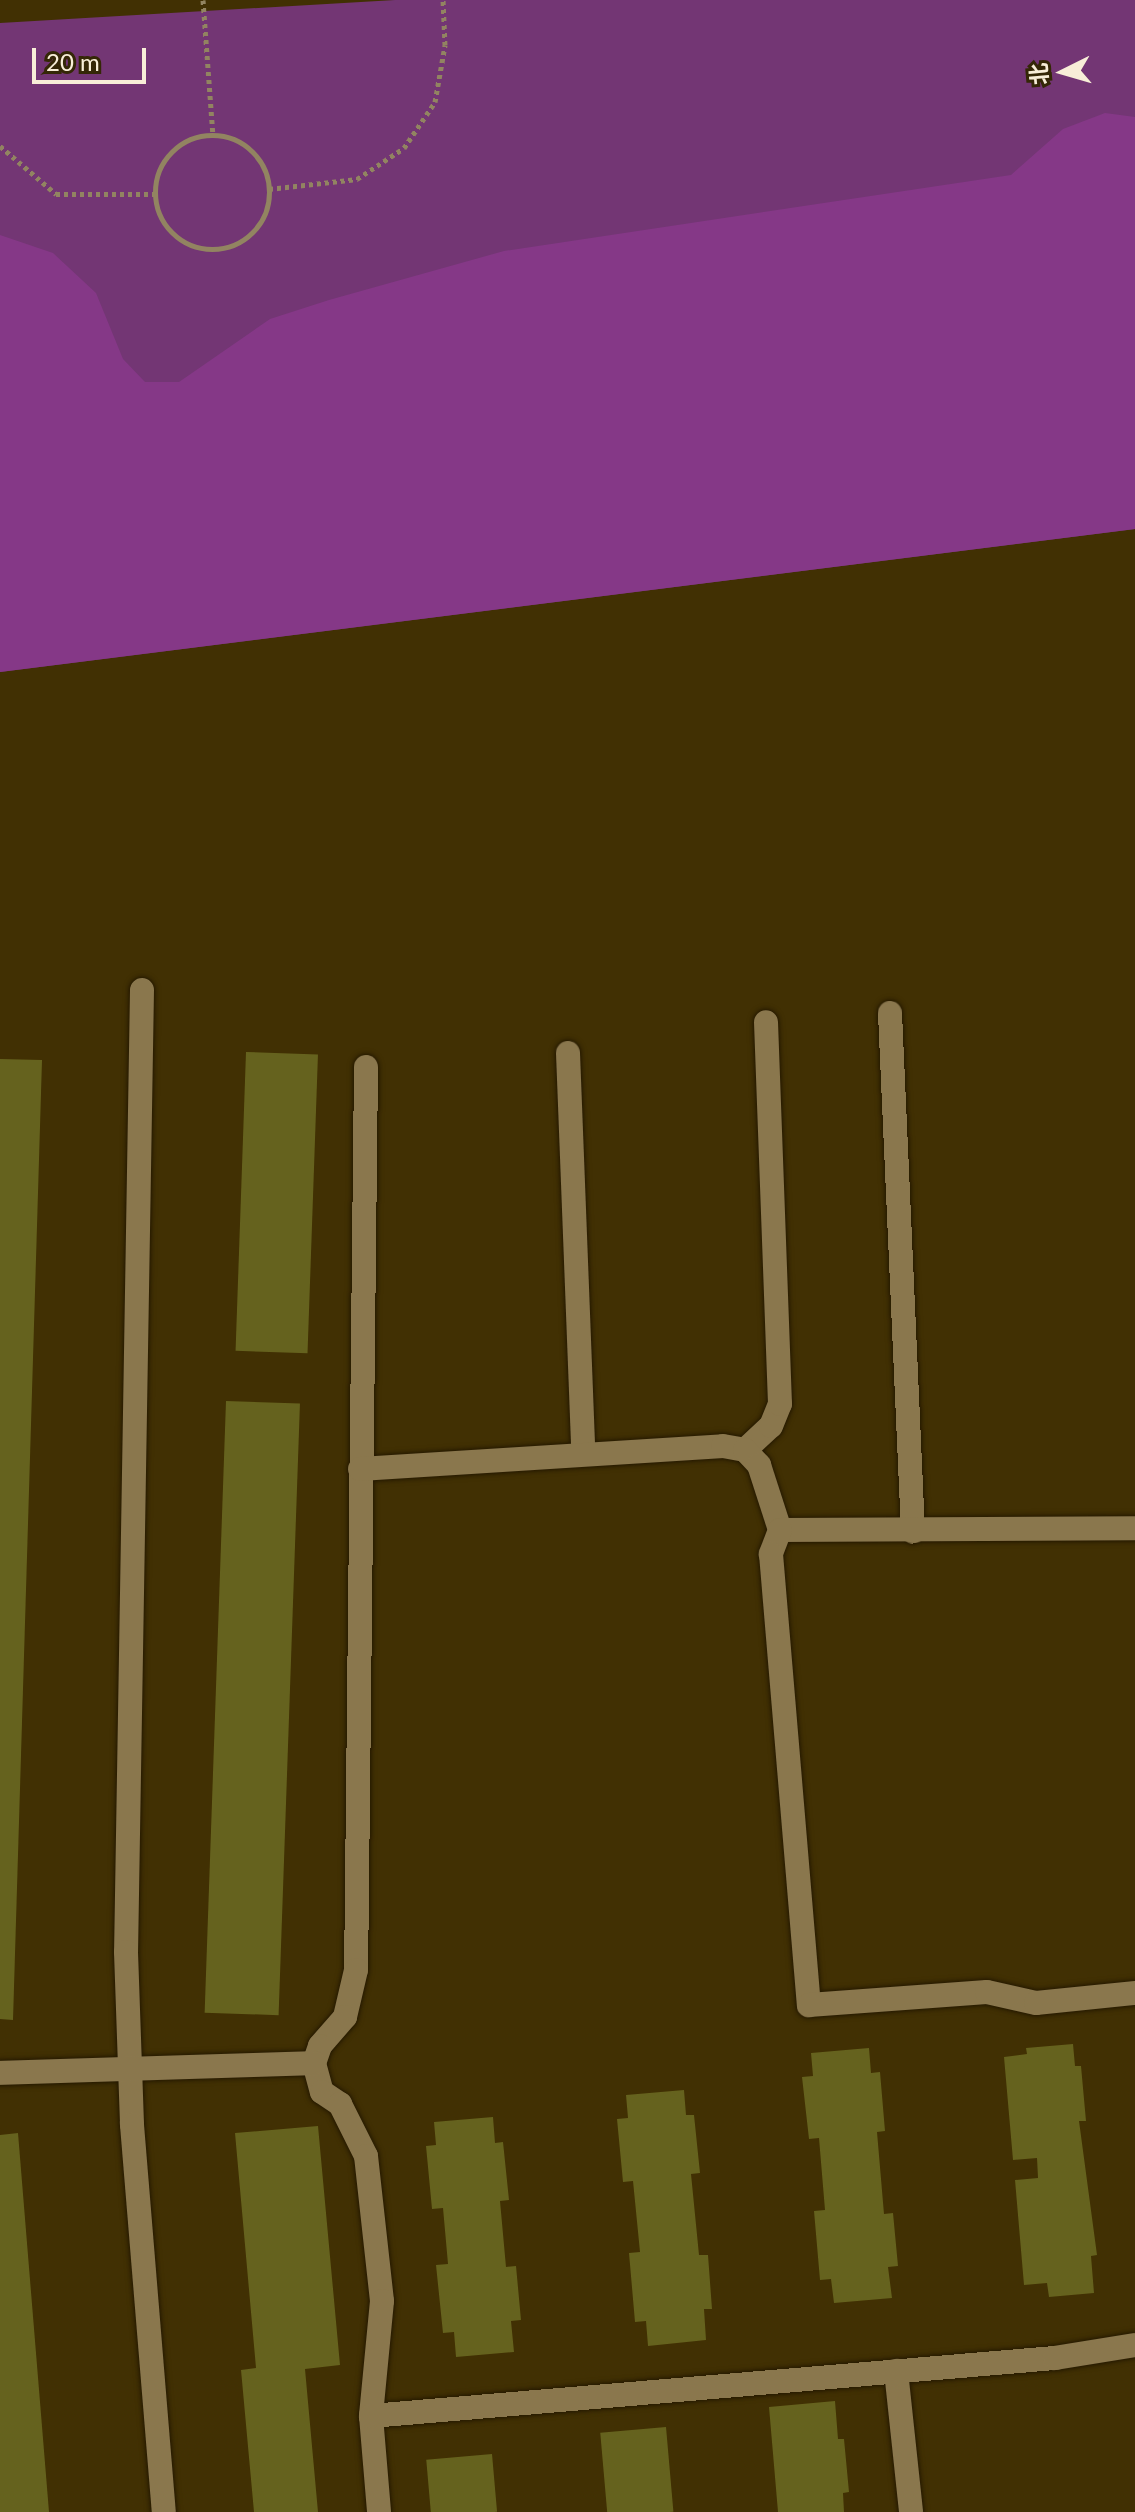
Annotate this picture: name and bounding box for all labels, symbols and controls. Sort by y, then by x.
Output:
scale bar [36,32,150,82]
north arrow [1023,32,1103,112]
text: 20 m [46,47,100,76]
text: 北 [1024,62,1053,86]

